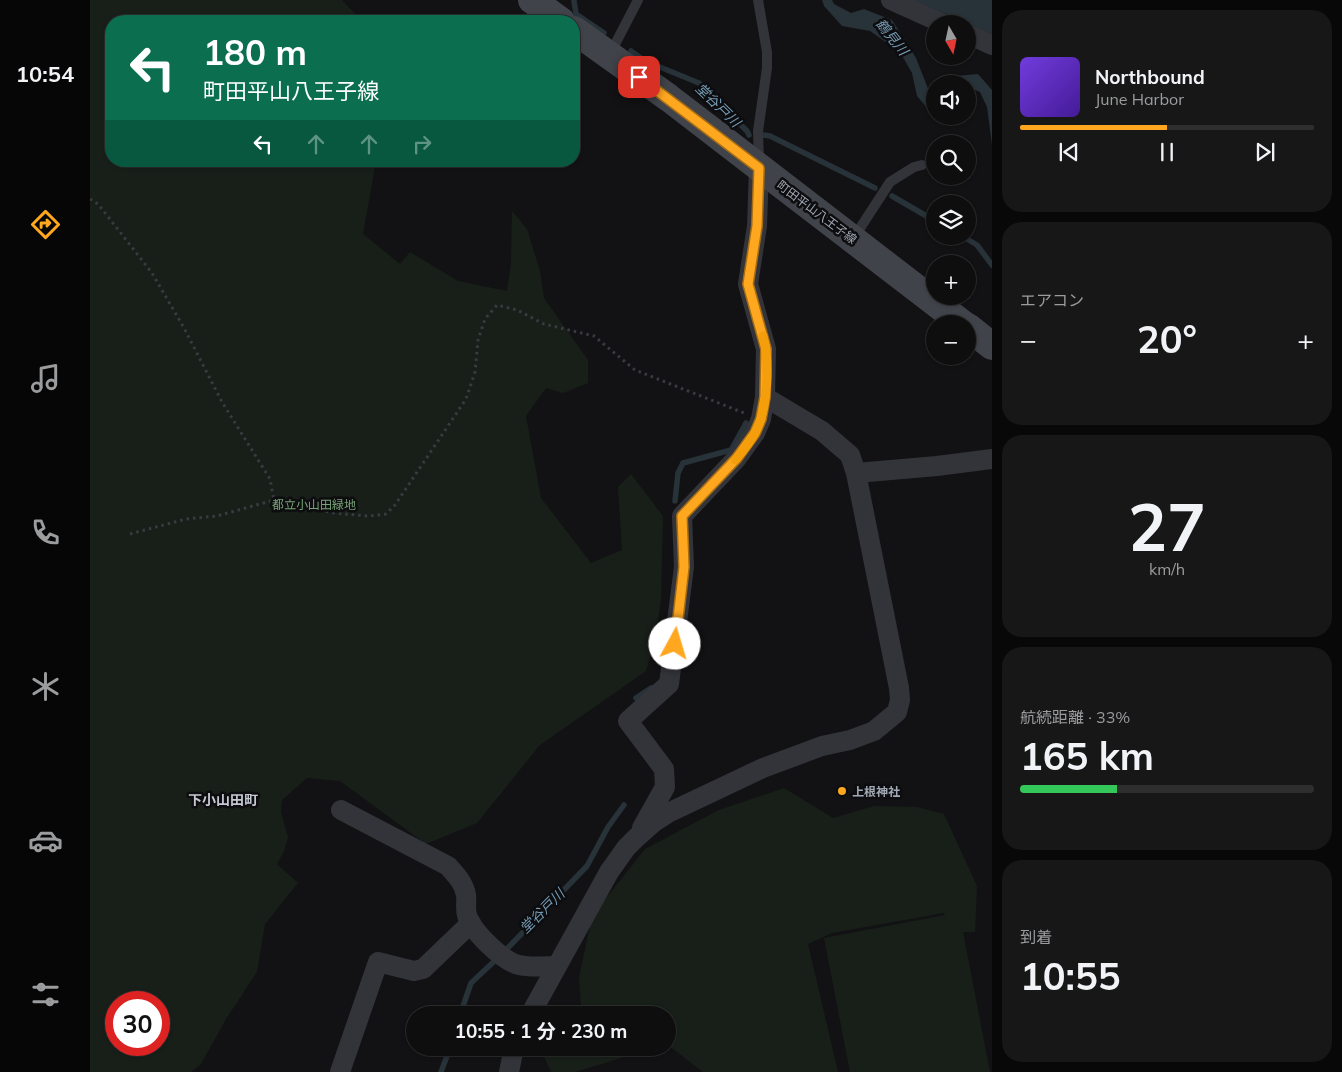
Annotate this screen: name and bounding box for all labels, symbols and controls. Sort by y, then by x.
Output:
water label: 鶴見川 [872,15,913,61]
north arrow [926,15,976,65]
map controls [926,15,976,365]
text: 180 m [203,30,307,74]
icon: left [120,35,185,100]
pin [618,56,660,98]
text: 10:54 [16,60,74,88]
icon: arrive [625,63,653,91]
text: Northbound [1095,65,1205,89]
button: sound [926,75,976,125]
text: 町田平山八王子線 [203,77,379,105]
water label: 堂谷戸川 [692,79,746,132]
text: June Harbor [1095,89,1184,109]
icon: left [249,130,277,158]
icon: ahead [302,130,330,158]
icon: ahead [355,130,383,158]
icon: right [408,130,436,158]
button: search [926,135,976,185]
icon: previous [1055,138,1083,166]
icon: pause [1153,138,1181,166]
icon: next [1251,138,1279,166]
street label: 町田平山八王子線 [774,177,860,247]
button: layers [926,195,976,245]
icon: directions [28,207,63,242]
button: + [926,255,976,305]
text: エアコン [1020,290,1084,310]
button: − [926,315,976,365]
text: 20° [1137,315,1197,363]
text: − [1020,322,1037,357]
text: + [1297,322,1314,357]
icon: music [28,361,63,396]
text: 27 [1128,486,1206,567]
park label: 都立小山田緑地 [272,497,356,512]
icon: phone [28,515,63,550]
text: km/h [1149,559,1185,579]
position arrow [648,617,700,669]
icon: climate [28,669,63,704]
text: 航続距離 · 33% [1020,707,1130,727]
text: 165 km [1020,732,1154,780]
place label: 上根神社 [852,784,900,799]
marker: 上根神社 [836,785,848,797]
district label: 下小山田町 [188,791,258,809]
icon: car [28,823,63,858]
water label: 堂谷戸川 [516,883,570,937]
text: 到着 [1020,927,1052,947]
text: 10:55 [1020,952,1121,1000]
icon: filters [28,977,63,1012]
speed limit sign: 30 [105,991,170,1056]
text: 10:55 · 1 分 · 230 m [455,1019,627,1043]

